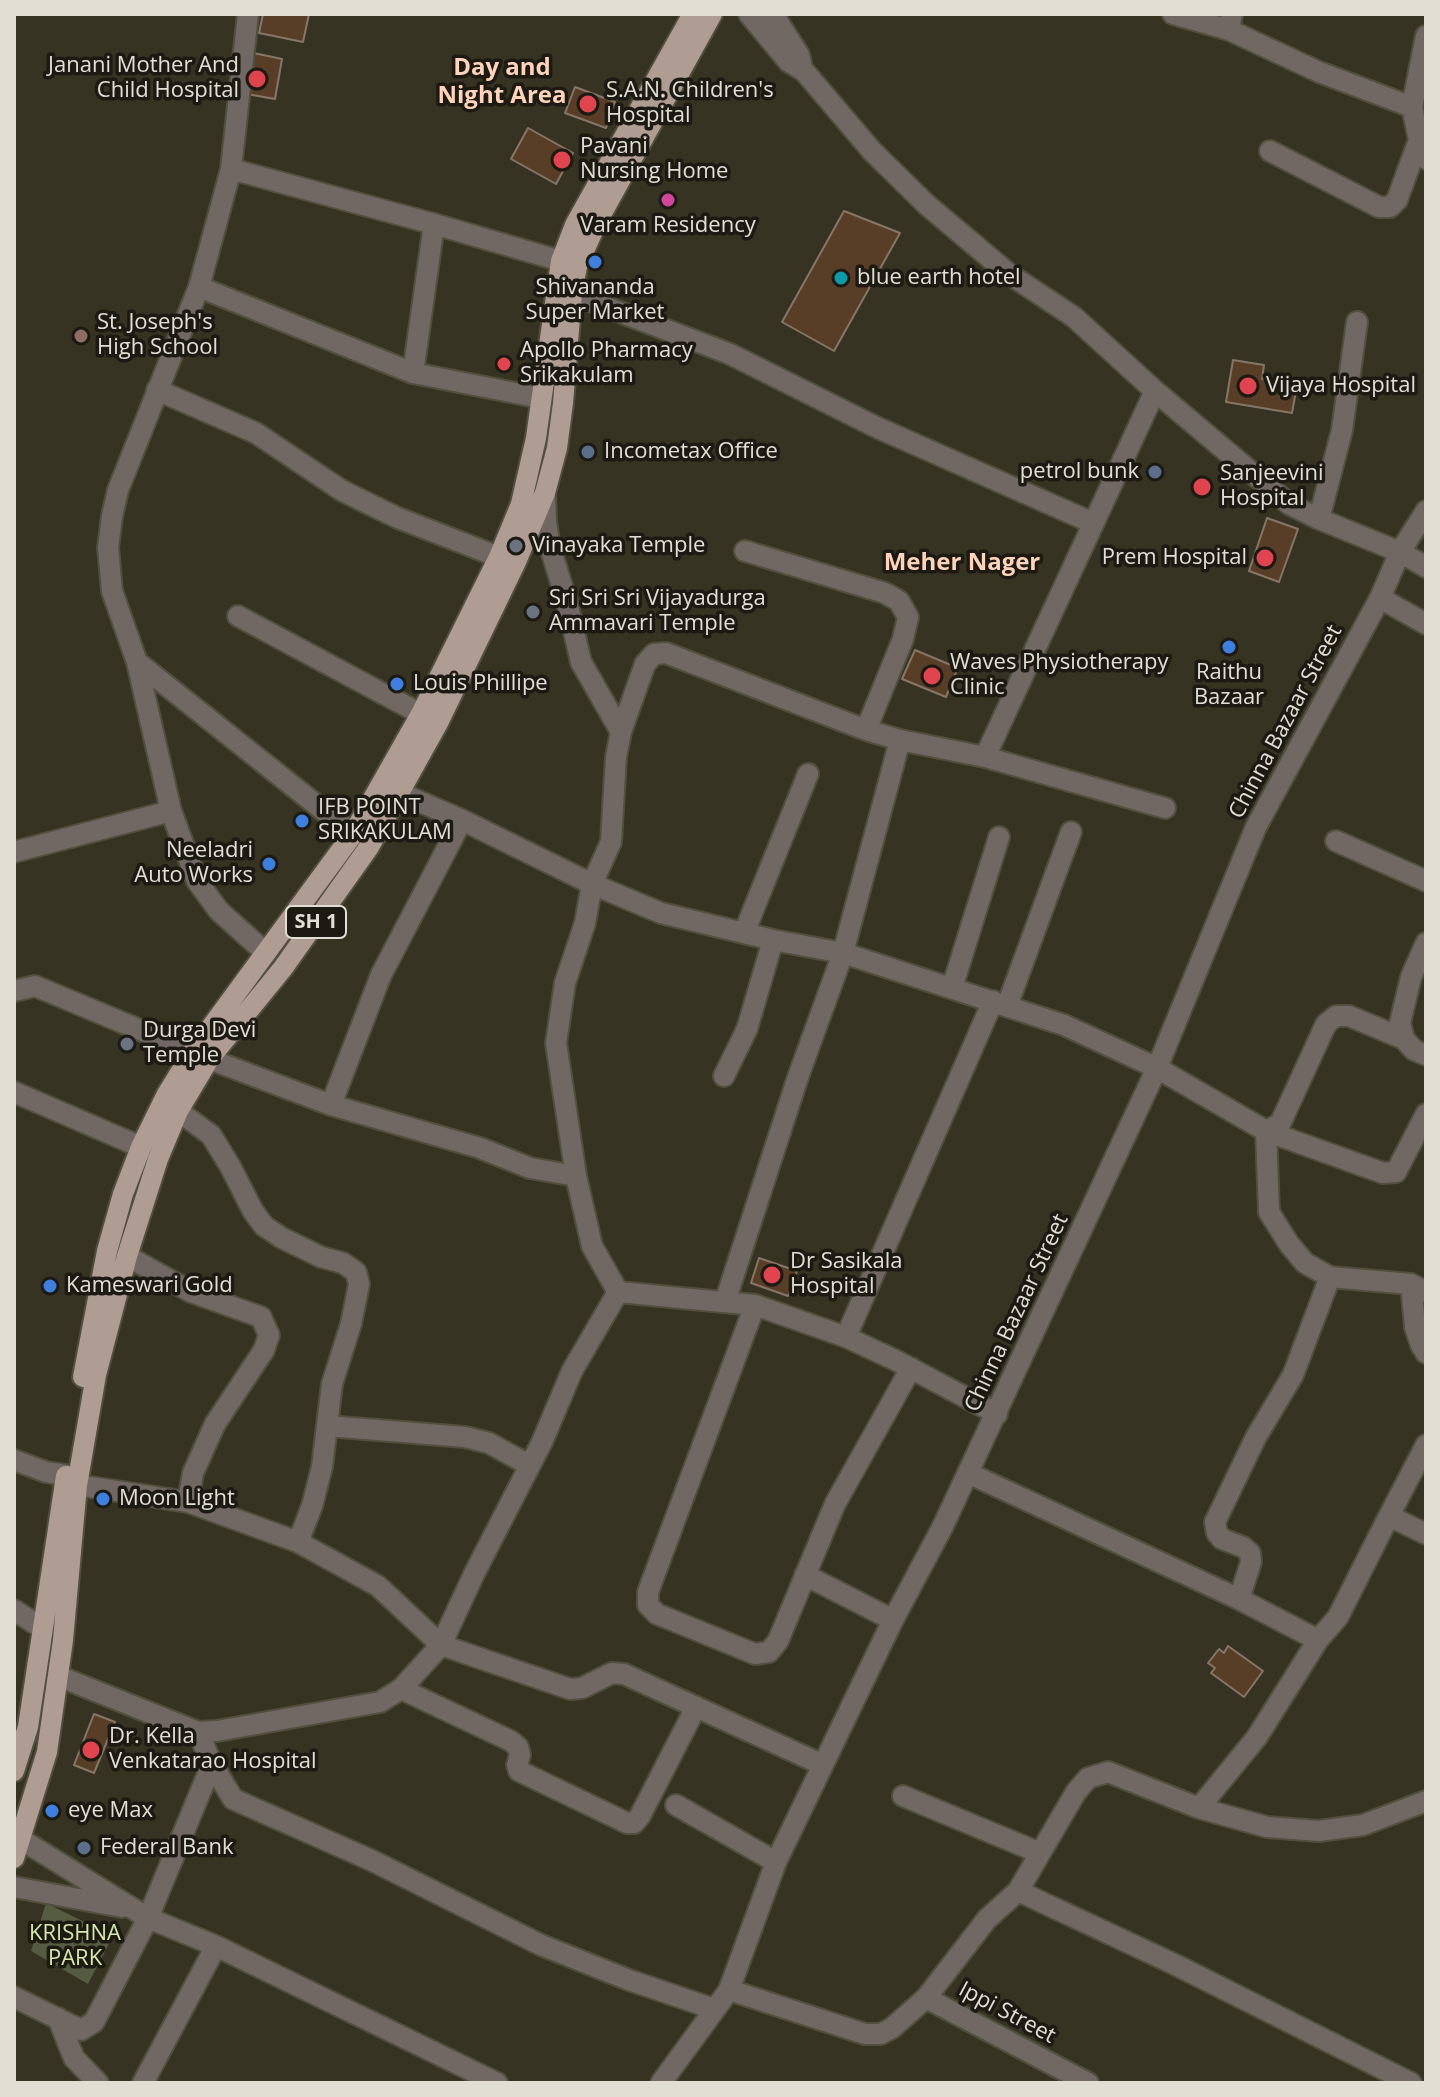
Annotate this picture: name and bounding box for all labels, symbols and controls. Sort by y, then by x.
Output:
place label: Janani Mother And Child Hospital [48,53,239,104]
district label: Day and Night Area [438,54,566,110]
marker: Janani Mother And Child Hospital [246,68,268,90]
place label: S.A.N. Children's Hospital [606,78,774,130]
marker: S.A.N. Children's Hospital [577,93,599,115]
place label: Pavani Nursing Home [580,134,728,186]
marker: Pavani Nursing Home [551,149,573,171]
marker: Varam Residency [659,191,677,209]
place label: Varam Residency [580,213,756,239]
marker: Shivananda Super Market [586,253,604,271]
place label: blue earth hotel [857,265,1021,291]
marker: blue earth hotel [832,269,850,287]
place label: Shivananda Super Market [526,275,664,326]
place label: St. Joseph's High School [97,310,218,362]
marker: St. Joseph's High School [72,327,90,345]
place label: Apollo Pharmacy Srikakulam [520,338,693,390]
marker: Apollo Pharmacy Srikakulam [495,355,513,373]
place label: Vijaya Hospital [1266,373,1416,399]
marker: Vijaya Hospital [1237,375,1259,397]
place label: Incometax Office [604,439,778,465]
marker: Incometax Office [579,443,597,461]
place label: petrol bunk [1020,459,1139,485]
place label: Sanjeevini Hospital [1220,461,1324,512]
marker: petrol bunk [1146,463,1164,481]
marker: Sanjeevini Hospital [1191,476,1213,498]
place label: Vinayaka Temple [532,533,705,559]
marker: Vinayaka Temple [507,537,525,555]
place label: Prem Hospital [1102,545,1247,571]
marker: Prem Hospital [1254,547,1276,569]
district label: Meher Nager [884,549,1040,577]
place label: Sri Sri Sri Vijayadurga Ammavari Temple [549,586,766,638]
marker: Sri Sri Sri Vijayadurga Ammavari Temple [524,603,542,621]
street label: Chinna Bazaar Street [1224,621,1348,823]
marker: Raithu Bazaar [1220,638,1238,656]
place label: Waves Physiotherapy Clinic [950,650,1168,702]
place label: Raithu Bazaar [1194,660,1264,712]
marker: Waves Physiotherapy Clinic [921,665,943,687]
place label: Louis Phillipe [413,671,548,697]
marker: Louis Phillipe [388,675,406,693]
place label: IFB POINT SRIKAKULAM [318,795,452,846]
marker: IFB POINT SRIKAKULAM [293,812,311,830]
place label: Neeladri Auto Works [134,838,253,890]
marker: Neeladri Auto Works [260,855,278,873]
road number: SH 1 [286,906,346,938]
place label: Durga Devi Temple [143,1018,256,1070]
marker: Durga Devi Temple [118,1035,136,1053]
street label: Chinna Bazaar Street [960,1210,1074,1416]
place label: Dr Sasikala Hospital [790,1249,903,1300]
marker: Dr Sasikala Hospital [761,1264,783,1286]
place label: Kameswari Gold [66,1273,233,1299]
marker: Kameswari Gold [41,1277,59,1295]
place label: Moon Light [119,1486,235,1512]
marker: Moon Light [94,1490,112,1508]
place label: Dr. Kella Venkatarao Hospital [109,1724,317,1776]
marker: Dr. Kella Venkatarao Hospital [80,1739,102,1761]
place label: eye Max [68,1798,153,1824]
marker: eye Max [43,1802,61,1820]
place label: Federal Bank [100,1835,233,1861]
marker: Federal Bank [75,1839,93,1857]
park label: KRISHNA PARK [29,1921,121,1972]
street label: Ippi Street [954,1977,1060,2049]

